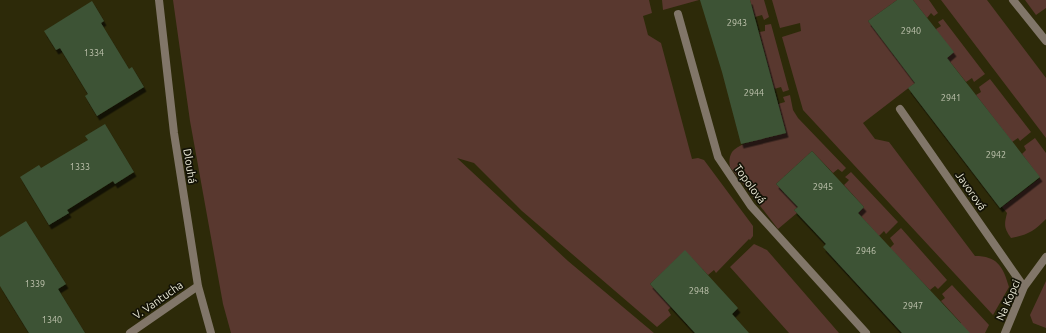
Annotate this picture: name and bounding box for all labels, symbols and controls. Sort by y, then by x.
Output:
house number: 2943 [727,18,747,28]
house number: 2940 [901,26,921,36]
house number: 1334 [84,48,104,58]
house number: 2944 [744,88,764,98]
house number: 2941 [941,93,961,103]
street label: Dlouhá [181,148,199,184]
house number: 2942 [986,150,1006,160]
house number: 1333 [70,162,90,172]
street label: Topolová [732,162,768,206]
street label: Javorová [953,169,989,213]
house number: 2945 [813,182,833,192]
house number: 2946 [856,246,876,256]
street label: V. Vantucha [131,278,185,322]
street label: Na Kopci [994,278,1022,322]
house number: 1339 [25,279,45,289]
house number: 2948 [689,286,709,296]
house number: 2947 [903,301,923,311]
house number: 1340 [42,315,62,325]

